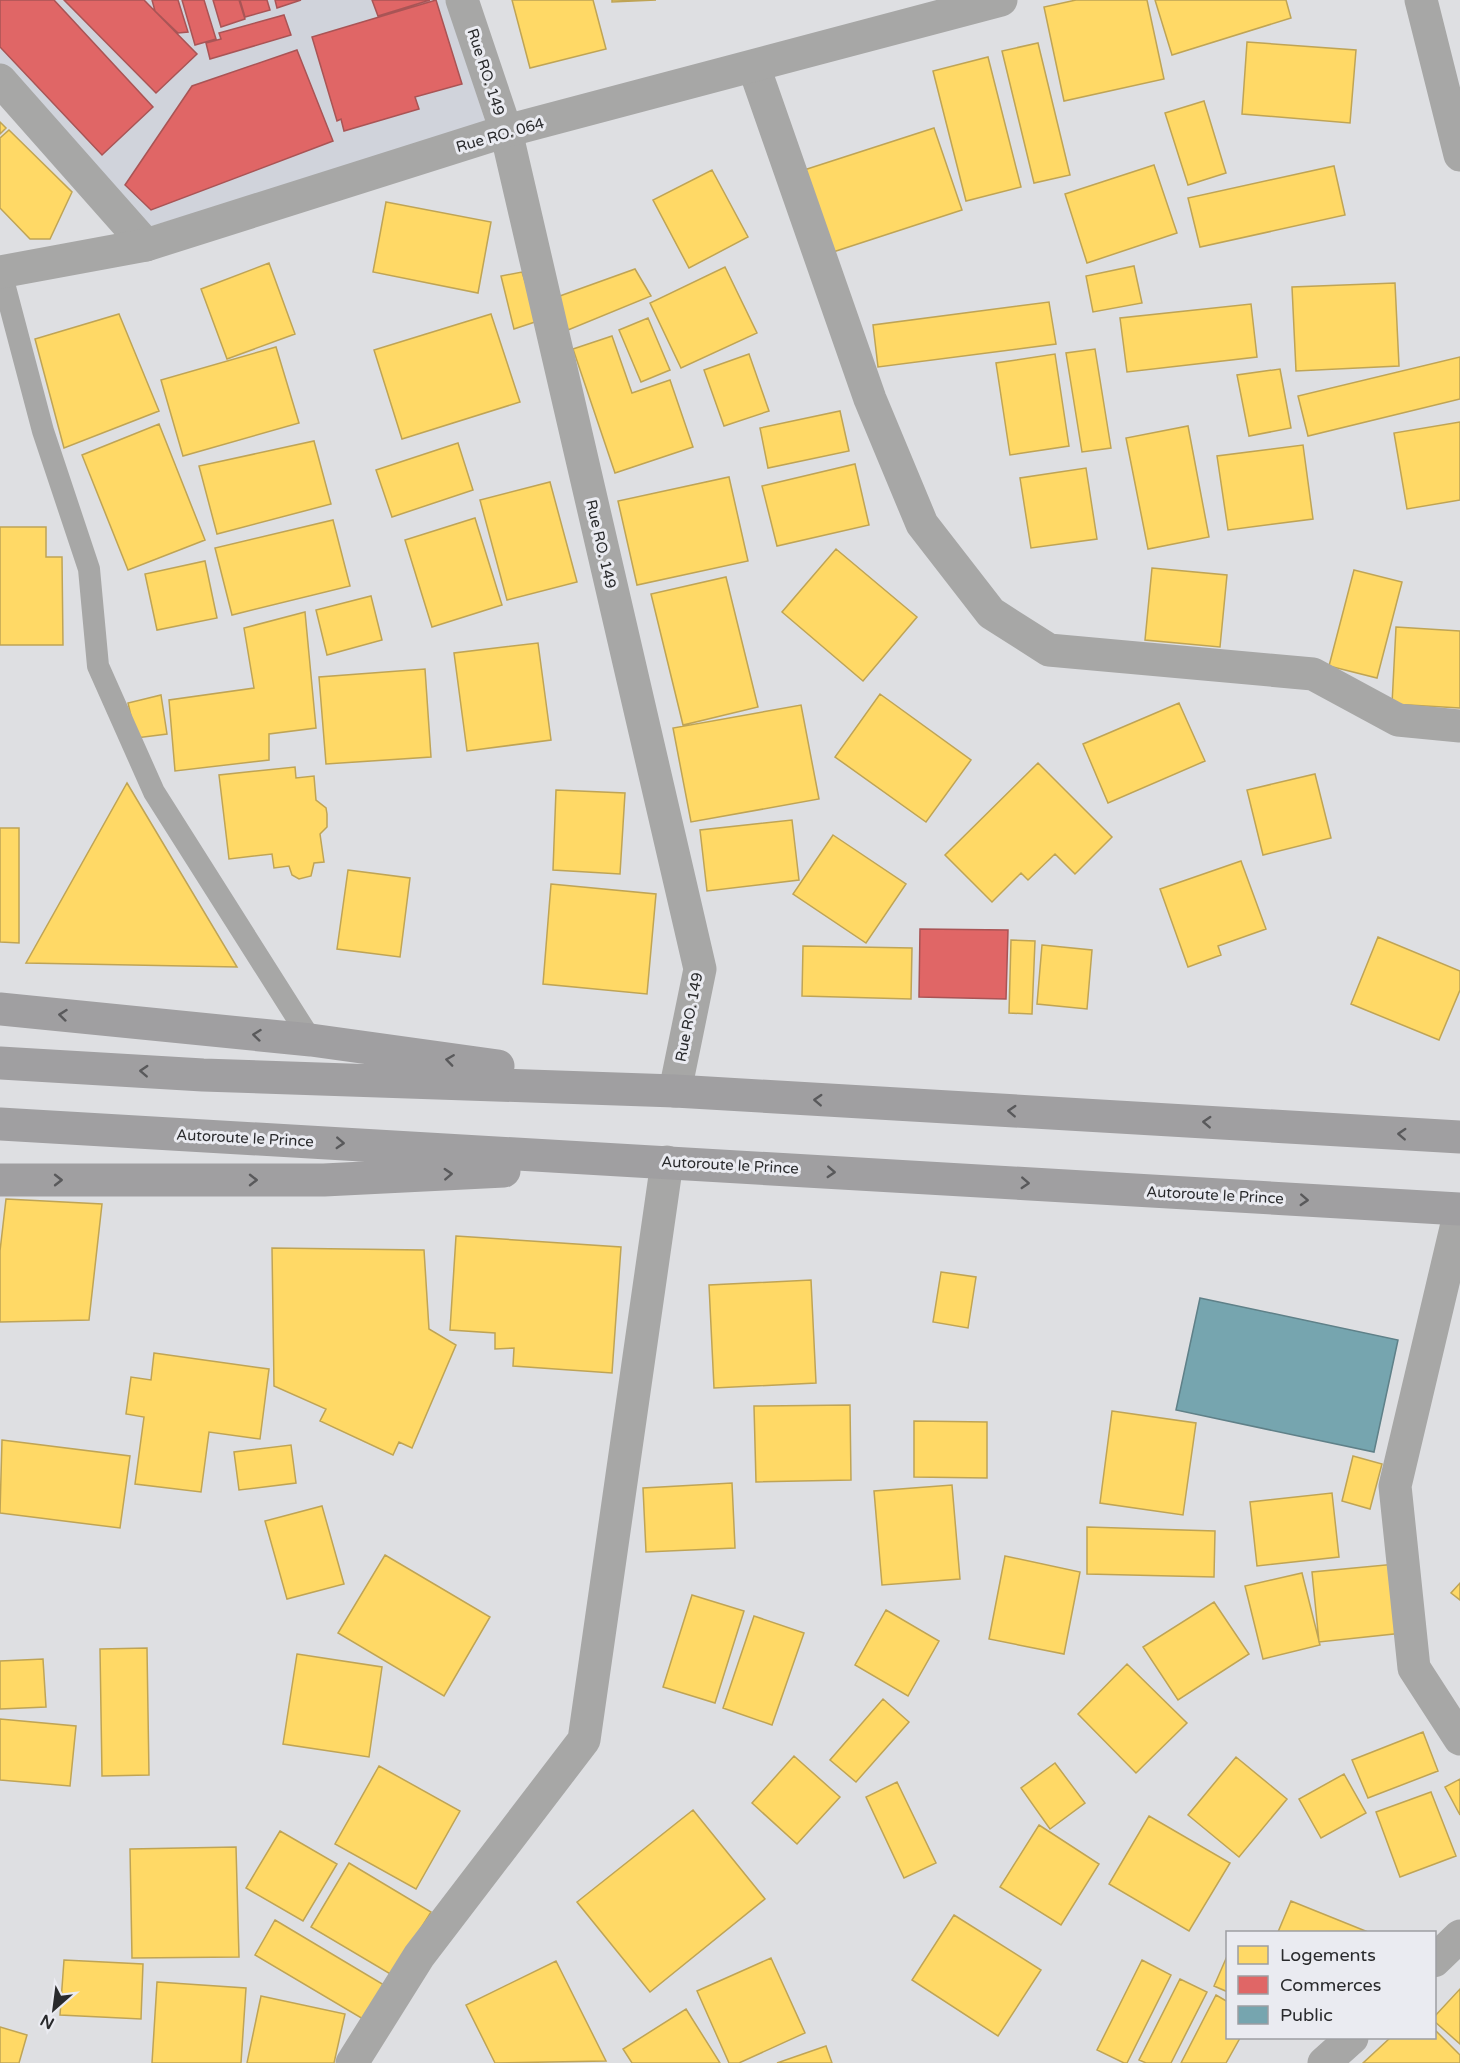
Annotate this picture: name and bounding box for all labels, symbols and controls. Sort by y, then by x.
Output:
street label: Rue RO. 149 [463,26,509,118]
street label: Rue RO. 064 [454,114,546,156]
street label: Rue RO. 149 [582,498,620,590]
street label: Rue RO. 149 [672,971,706,1063]
one-way arrow [58,1009,67,1022]
one-way arrow [252,1029,261,1042]
one-way arrow [446,1054,455,1066]
one-way arrow [140,1065,149,1078]
one-way arrow [813,1093,822,1106]
one-way arrow [1008,1105,1017,1118]
one-way arrow [1202,1116,1211,1129]
street label: Autoroute le Prince [176,1125,314,1151]
one-way arrow [1397,1128,1406,1141]
one-way arrow [335,1136,344,1149]
street label: Autoroute le Prince [661,1152,799,1178]
one-way arrow [826,1165,835,1178]
one-way arrow [444,1167,453,1180]
one-way arrow [54,1174,63,1186]
one-way arrow [249,1174,258,1186]
one-way arrow [1021,1177,1030,1190]
street label: Autoroute le Prince [1146,1182,1284,1208]
one-way arrow [1299,1193,1308,1206]
legend [1226,1931,1436,2039]
text: Logements [1280,1944,1376,1966]
text: Commerces [1280,1974,1381,1996]
north arrow [24,1979,84,2039]
text: Public [1280,2004,1333,2026]
text: N [37,2010,58,2033]

